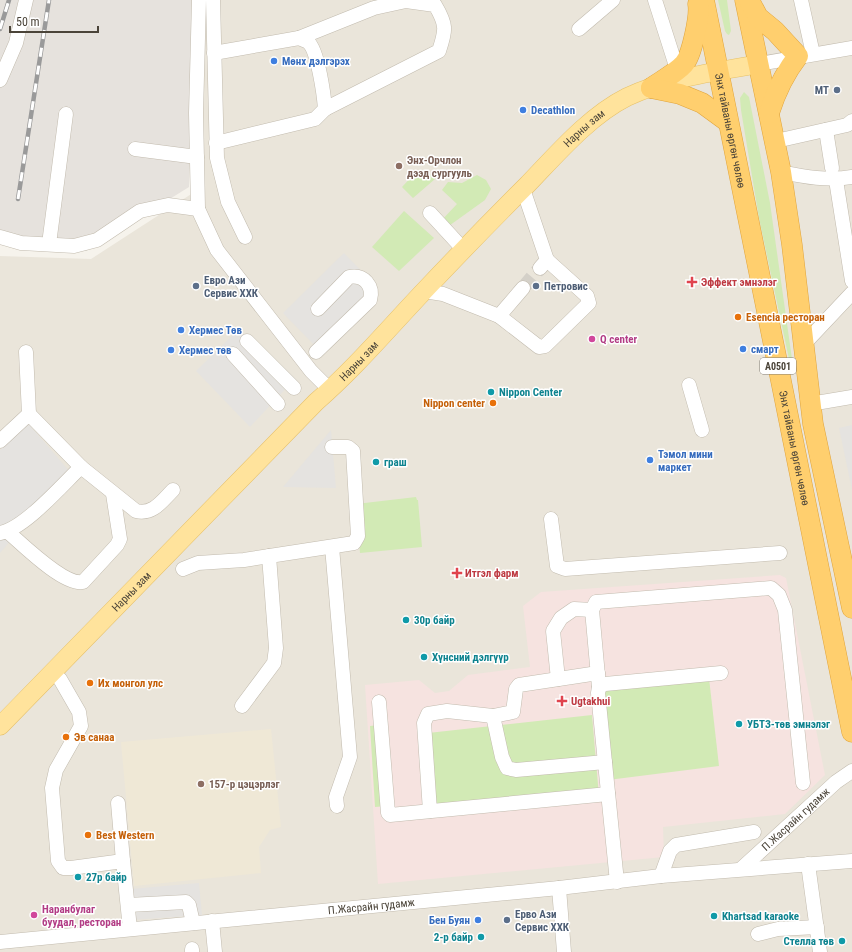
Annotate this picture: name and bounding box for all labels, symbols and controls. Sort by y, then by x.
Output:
scale bar [10,8,98,34]
text: 50 m [16,15,40,29]
place label: Мөнх дэлгэрэх [282,55,350,68]
marker: Мөнх дэлгэрэх [269,56,279,66]
street label: Энх тайваны өргөн чөлөө [712,72,748,189]
place label: МТ [815,84,829,97]
marker: МТ [832,85,842,95]
place label: Decathlon [531,104,575,117]
marker: Decathlon [518,105,528,115]
street label: Нарны зам [561,106,607,150]
place label: Энх-Орчлон дээд сургууль [407,154,472,180]
marker: Энх-Орчлон дээд сургууль [394,161,404,171]
place label: Евро Ази Сервис ХХК [204,274,259,300]
marker: Эффект эмнэлэг [686,276,698,288]
place label: Эффект эмнэлэг [701,276,777,289]
place label: Петровис [544,280,588,293]
marker: Евро Ази Сервис ХХК [191,281,201,291]
marker: Петровис [531,281,541,291]
place label: Esencia ресторан [746,311,825,324]
marker: Esencia ресторан [733,312,743,322]
place label: Хермес Төв [189,324,242,337]
marker: Хермес Төв [176,325,186,335]
place label: Q center [600,333,638,346]
marker: Q center [587,334,597,344]
street label: Нарны зам [337,338,381,383]
place label: смарт [751,343,779,356]
place label: Хермес төв [179,344,232,357]
marker: смарт [738,344,748,354]
marker: Хермес төв [166,345,176,355]
road number: A0501 [760,358,796,374]
place label: Nippon Center [499,386,562,399]
marker: Nippon Center [486,387,496,397]
street label: Энх тайваны өргөн чөлөө [777,389,813,507]
place label: Nippon center [423,397,485,410]
marker: Nippon center [488,398,498,408]
place label: Тэмол мини маркет [658,448,713,474]
marker: Тэмол мини маркет [645,455,655,465]
place label: граш [384,456,407,469]
marker: граш [371,457,381,467]
place label: Итгэл фарм [465,567,519,580]
marker: Итгэл фарм [452,568,462,578]
street label: Нарны зам [109,569,154,614]
place label: 30р байр [414,614,455,627]
marker: 30р байр [401,615,411,625]
place label: Хүнсний дэлгүүр [432,651,509,664]
marker: Хүнсний дэлгүүр [419,652,429,662]
place label: Их монгол улс [98,677,163,690]
marker: Их монгол улс [85,678,95,688]
marker: Ugtakhui [556,695,568,707]
place label: Ugtakhui [571,695,610,708]
place label: УБТЗ-төв эмнэлэг [747,718,830,731]
marker: УБТЗ-төв эмнэлэг [734,719,744,729]
place label: Эв санаа [74,731,114,744]
marker: Эв санаа [61,732,71,742]
place label: 157-р цэцэрлэг [209,778,280,791]
marker: 157-р цэцэрлэг [196,779,206,789]
street label: П.Жасрайн гудамж [759,784,833,853]
place label: Best Western [96,829,154,842]
marker: Best Western [83,830,93,840]
place label: 27р байр [86,871,127,884]
marker: 27р байр [73,872,83,882]
street label: П.Жасрайн гудамж [327,895,416,917]
place label: Наранбулаг буудал, ресторан [42,903,121,929]
place label: Ерво Ази Сервис ХХК [515,908,570,934]
marker: Наранбулаг буудал, ресторан [29,910,39,920]
place label: Khartsad karaoke [722,910,799,923]
marker: Khartsad karaoke [709,911,719,921]
place label: Бен Буян [429,914,470,927]
marker: Бен Буян [473,915,483,925]
marker: Ерво Ази Сервис ХХК [502,915,512,925]
place label: 2-р байр [434,931,474,944]
marker: 2-р байр [476,932,486,942]
place label: Стелла төв [784,935,835,948]
marker: Стелла төв [837,936,847,946]

